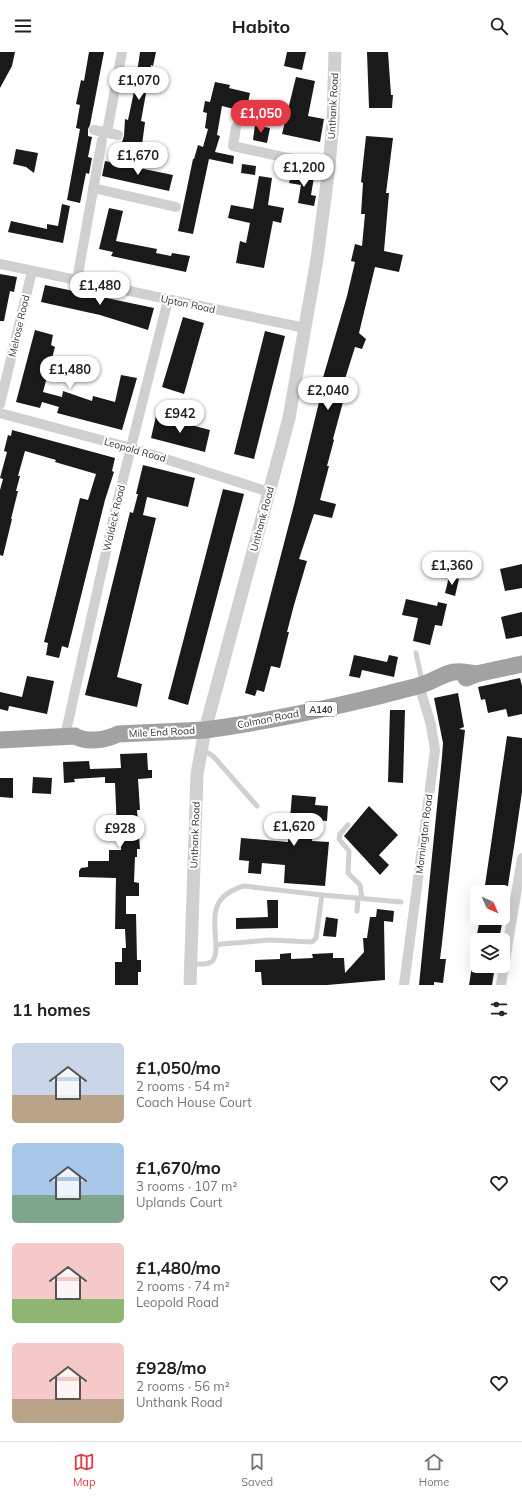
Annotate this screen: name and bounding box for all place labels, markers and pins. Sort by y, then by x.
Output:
pin: £1,070 [106,67,172,101]
pin: £1,050 [228,100,294,134]
pin: £1,670 [105,142,171,176]
pin: £1,200 [271,154,337,188]
pin: £1,480 [67,272,133,306]
pin: £1,480 [37,356,103,390]
pin: £2,040 [295,377,361,411]
pin: £942 [156,400,204,434]
pin: £1,360 [419,552,485,586]
pin: £1,620 [261,813,327,847]
pin: £928 [96,815,144,849]

